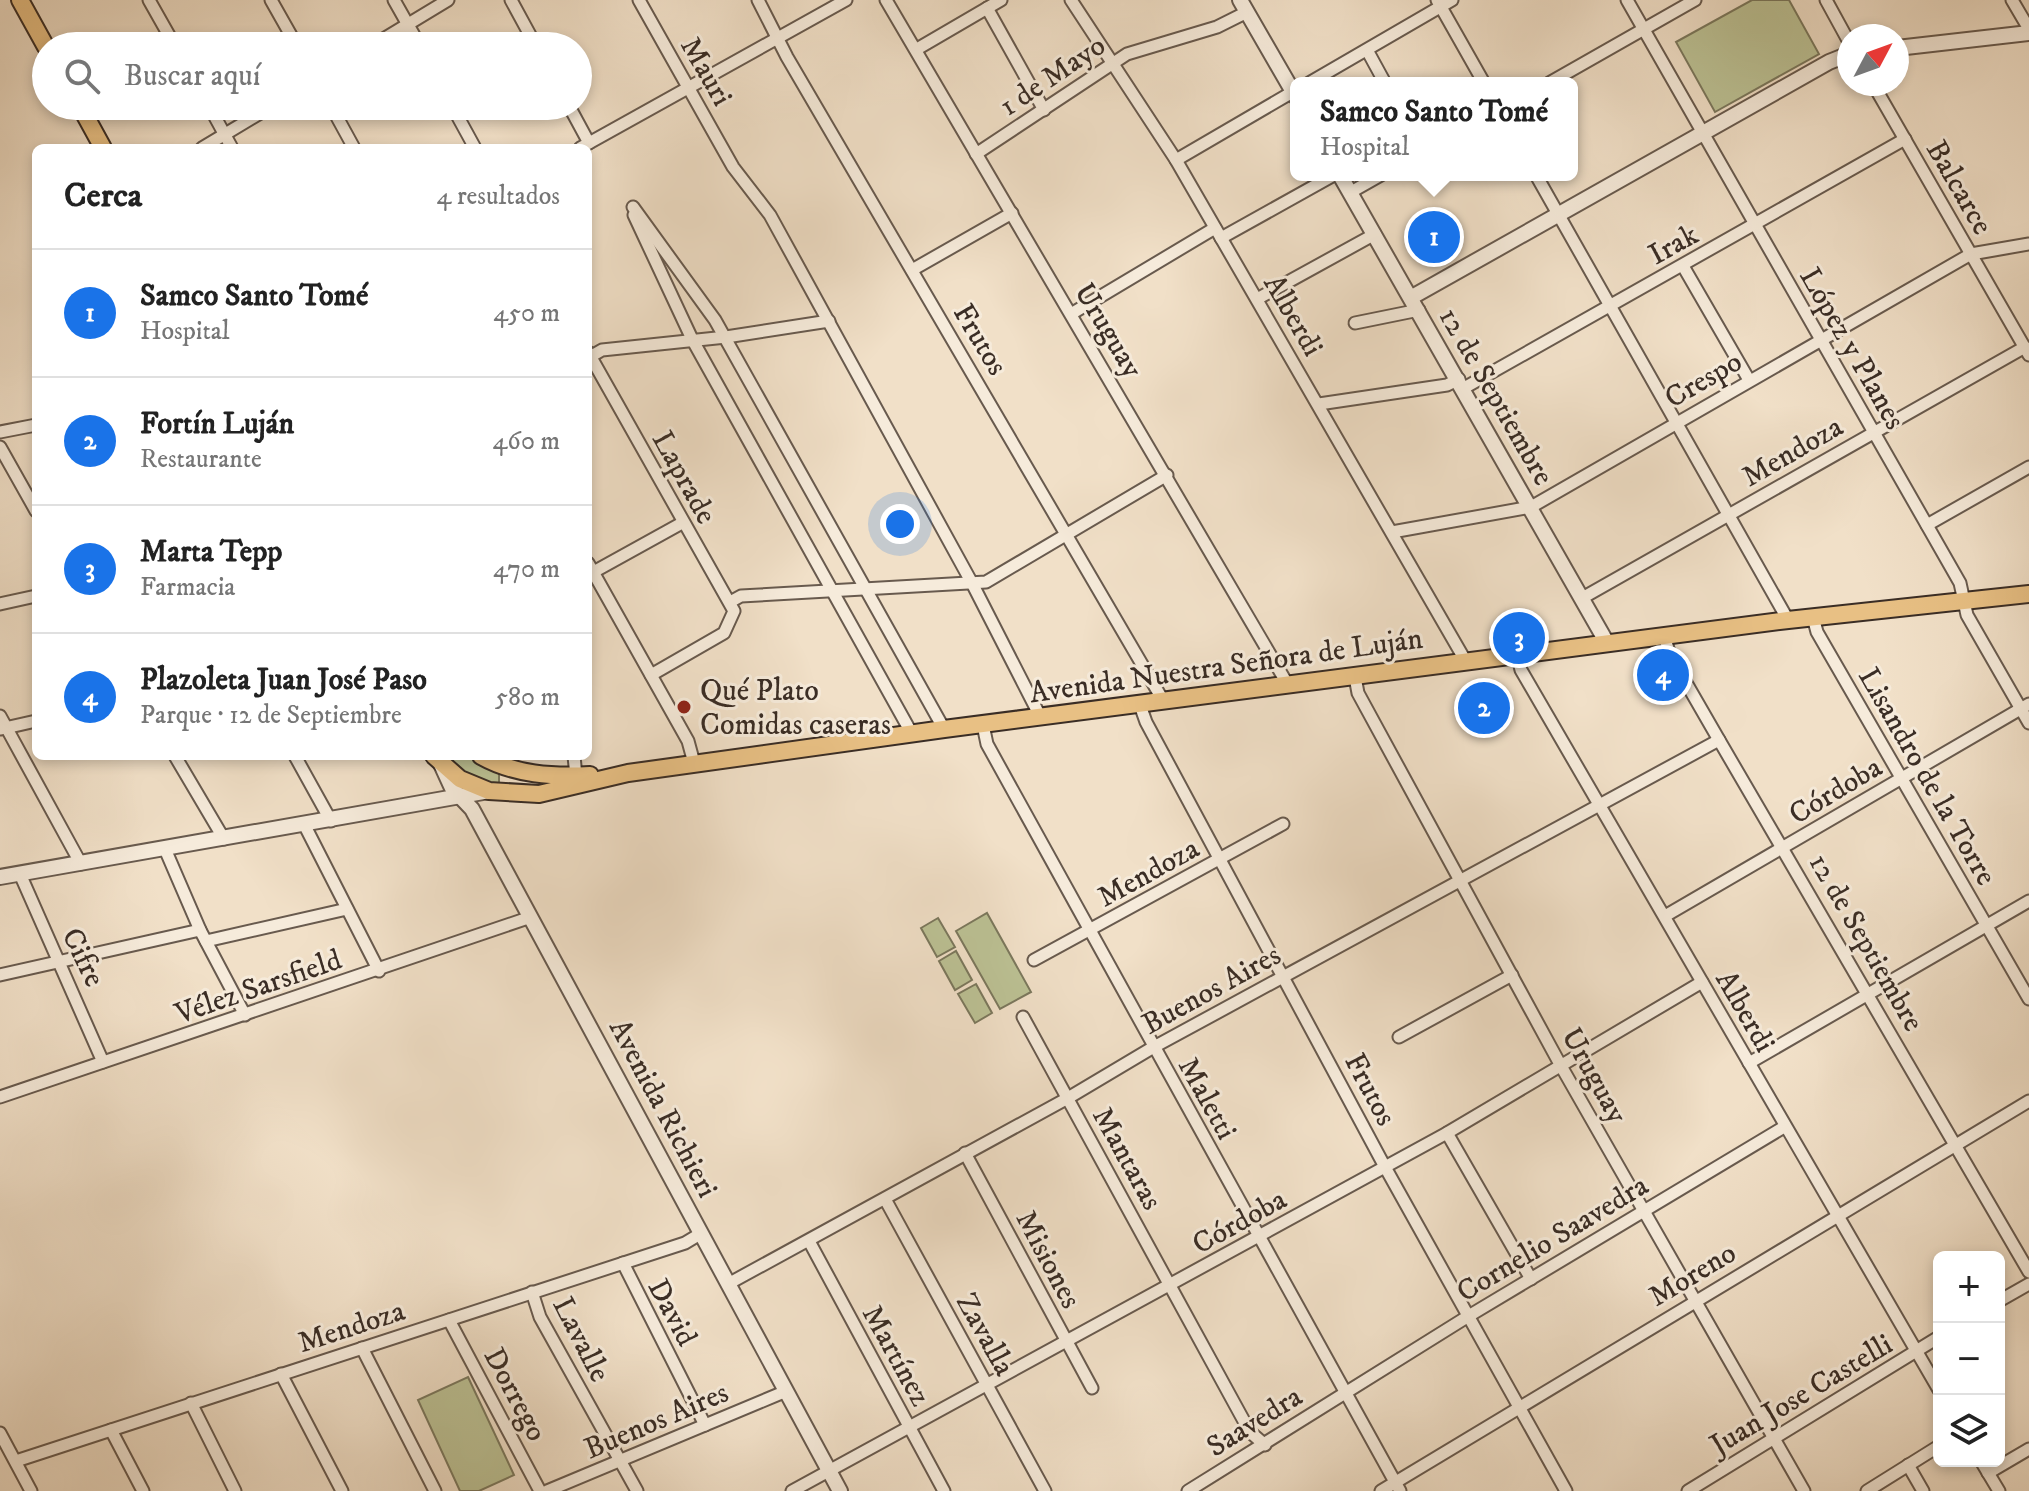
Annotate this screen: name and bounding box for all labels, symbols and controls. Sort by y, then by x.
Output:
north arrow [1837,24,1909,96]
street label: 1 de Mayo [993,27,1113,125]
street label: Mauri [671,31,740,113]
search box [32,32,592,120]
icon: search [60,54,104,98]
text: Buscar aquí [124,58,261,95]
popup [1290,77,1578,181]
text: Samco Santo Tomé [1320,94,1548,131]
text: Hospital [1320,131,1409,164]
street label: Balcarce [1917,134,2000,241]
text: Cerca [64,175,142,217]
text: 4 resultados [436,180,560,213]
pin: 1 [1408,207,1460,267]
street label: Irak [1642,217,1705,274]
street label: López y Planes [1790,261,1913,436]
street label: Alberdi [1255,268,1331,363]
street label: Uruguay [1065,277,1151,385]
text: Samco Santo Tomé [140,278,368,315]
text: 1 [85,297,95,330]
text: 450 m [493,297,560,330]
street label: Frutos [944,297,1015,382]
street label: 12 de Septiembre [1430,301,1561,492]
text: Hospital [140,315,230,348]
street label: Crespo [1659,344,1749,417]
text: Fortín Luján [140,406,294,443]
street label: Mendoza [1736,409,1850,496]
text: 2 [84,425,96,458]
text: 460 m [492,425,560,458]
street label: Laprade [643,425,724,531]
text: Restaurante [140,443,262,476]
your location [880,504,920,544]
text: Marta Tepp [140,534,282,571]
text: 3 [85,553,95,586]
text: 470 m [493,553,560,586]
text: Farmacia [140,571,235,604]
pin: 3 [1493,608,1545,668]
street label: Avenida Nuestra Señora de Luján [1027,621,1425,712]
pin: 4 [1637,645,1689,705]
street label: Lisandro de la Torre [1849,661,2004,892]
text: Plazoleta Juan José Paso [140,662,427,699]
place label: Qué Plato Comidas caseras [700,673,891,744]
pin: 2 [1458,678,1510,738]
text: 4 [83,681,97,714]
text: 580 m [495,681,560,714]
marker: Qué Plato Comidas caseras [675,698,693,716]
text: Parque · 12 de Septiembre [140,699,402,732]
street label: Córdoba [1783,749,1889,833]
street label: Mendoza [1092,830,1206,916]
street label: 12 de Septiembre [1800,847,1931,1038]
street label: Cifre [53,922,113,993]
street label: Buenos Aires [1136,937,1288,1044]
street label: Vélez Sarsfield [169,942,347,1033]
street label: Alberdi [1707,964,1783,1059]
street label: Avenida Richieri [600,1013,725,1204]
street label: Uruguay [1552,1021,1635,1131]
street label: Frutos [1335,1047,1404,1132]
street label: Maletti [1169,1051,1244,1146]
street label: Mantaras [1083,1101,1170,1217]
street label: Cornelio Saavedra [1450,1167,1655,1311]
street label: Córdoba [1186,1181,1293,1263]
street label: Misiones [1007,1204,1089,1315]
street label: Moreno [1642,1235,1743,1316]
map controls [1933,1251,2005,1467]
button: + [1933,1251,2005,1323]
street label: David [639,1273,705,1353]
street label: Zavalla [947,1287,1022,1383]
street label: Lavalle [544,1291,618,1388]
street label: Mendoza [293,1293,410,1362]
street label: Martínez [853,1299,938,1413]
button: − [1933,1323,2005,1395]
street label: Juan Jose Castelli [1701,1326,1900,1466]
street label: Dorrego [475,1342,555,1448]
street label: Buenos Aires [579,1374,734,1468]
street label: Saavedra [1200,1378,1310,1466]
button: layers [1933,1395,2005,1467]

